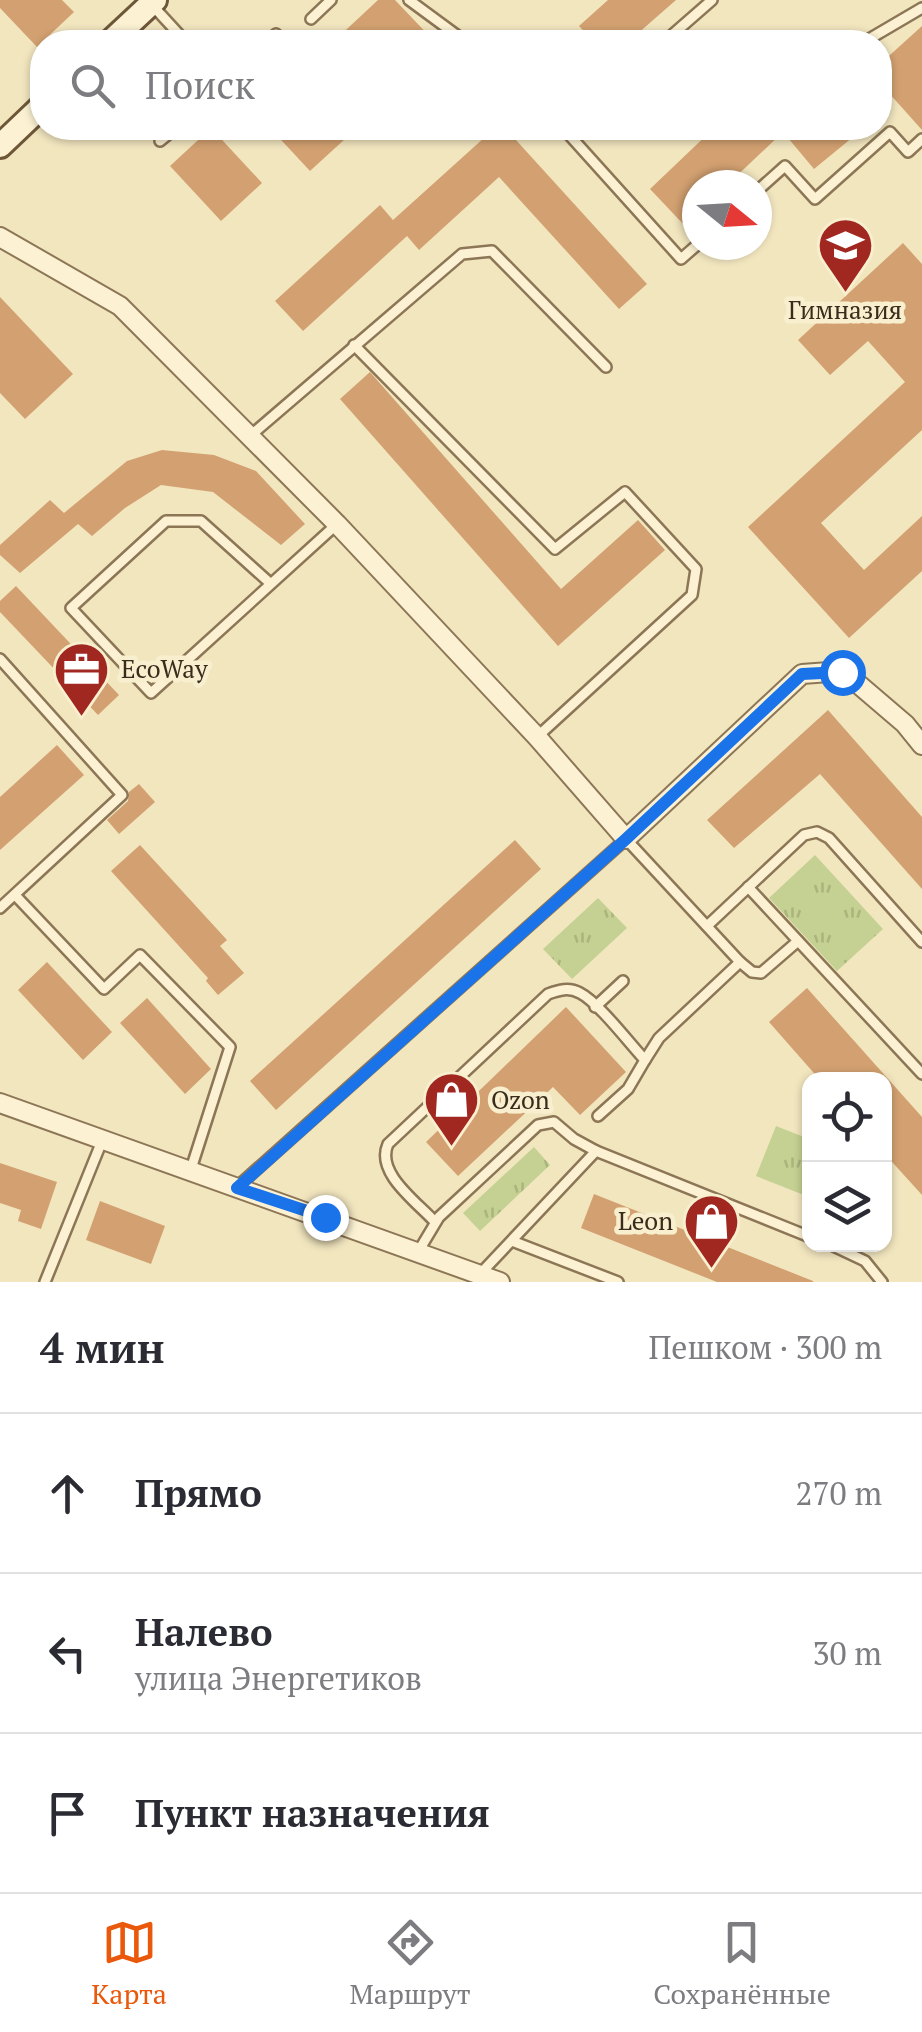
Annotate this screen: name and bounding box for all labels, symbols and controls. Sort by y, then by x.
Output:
search box [30,30,892,140]
icon: search [65,58,120,113]
text: Поиск [145,60,255,110]
north arrow [682,170,772,260]
school or university icon: Гимназия [815,216,875,295]
place label: Гимназия [788,293,902,326]
office icon: EcoWay [52,639,112,718]
route start [820,650,866,696]
place label: EcoWay [121,652,208,685]
shop icon: Ozon [422,1070,482,1149]
map controls [802,1072,892,1252]
button: locate [802,1072,892,1162]
place label: Ozon [491,1083,550,1116]
button: layers [802,1162,892,1252]
shop icon: Leon [682,1191,742,1270]
route end [303,1195,349,1241]
place label: Leon [618,1204,673,1237]
text: 4 мин [40,1319,165,1375]
text: Пешком · 300 m [648,1326,882,1368]
icon: ahead [40,1466,95,1521]
text: Прямо [135,1468,262,1518]
text: 270 m [795,1472,882,1514]
text: Налево [135,1607,273,1657]
icon: left [40,1626,95,1681]
text: 30 m [812,1632,882,1674]
text: улица Энергетиков [135,1657,422,1699]
icon: arrive [40,1786,95,1841]
text: Пункт назначения [135,1788,490,1838]
tab: Карта [91,1915,167,2012]
tab: Маршрут [349,1915,471,2012]
tab: Сохранённые [653,1915,831,2012]

